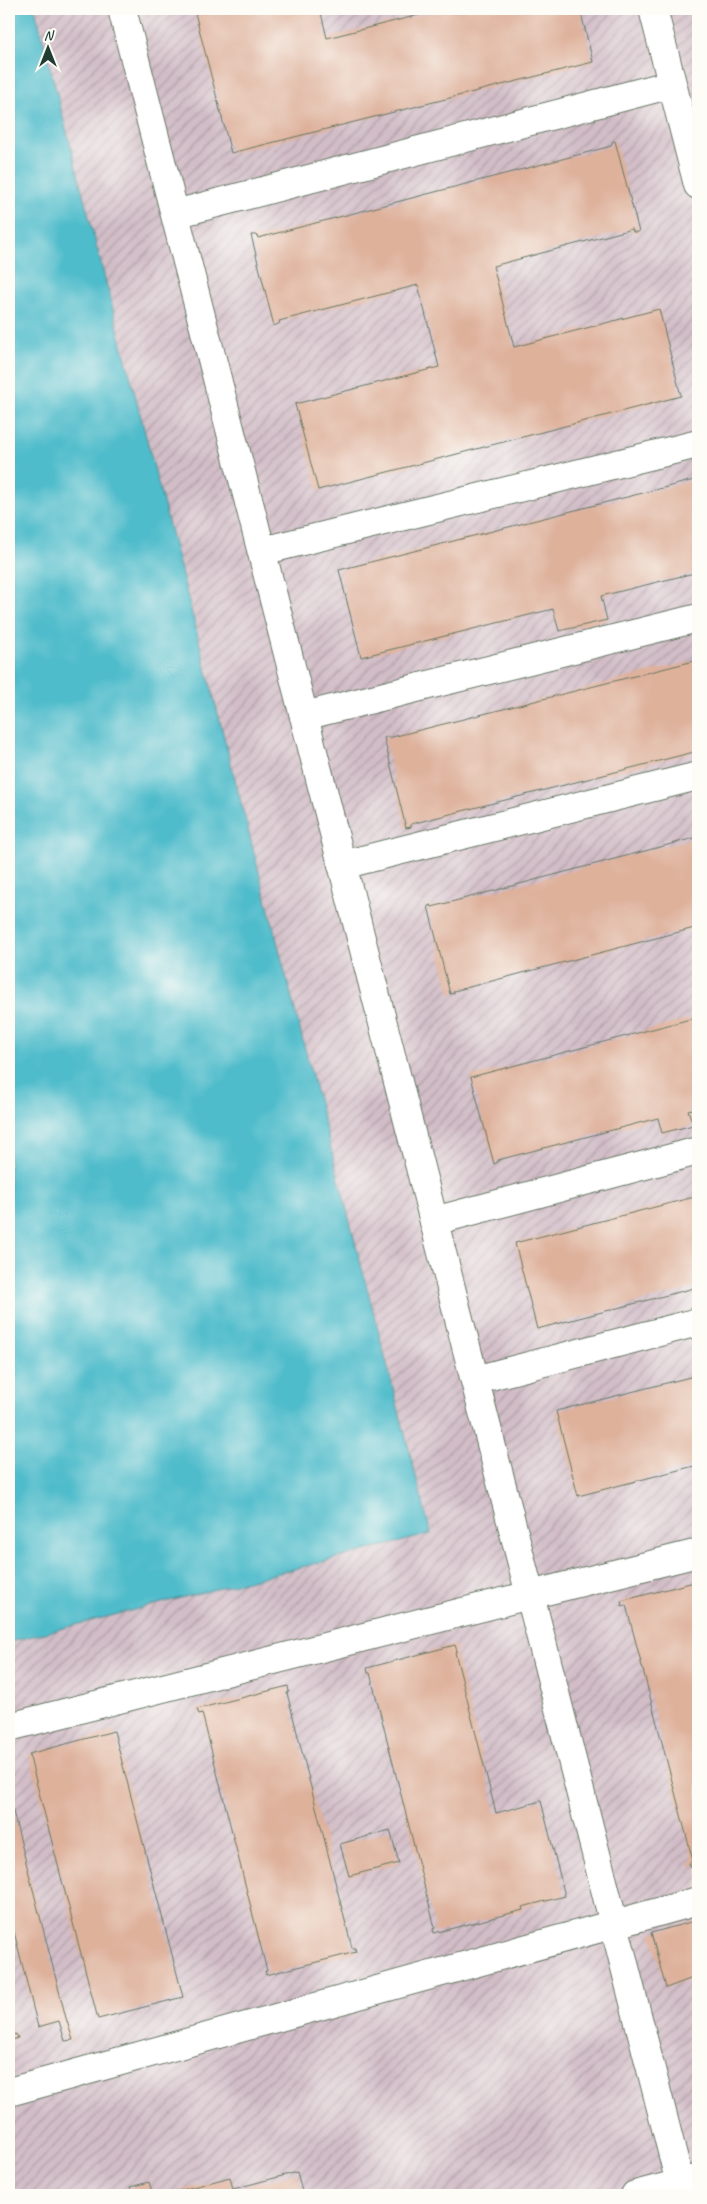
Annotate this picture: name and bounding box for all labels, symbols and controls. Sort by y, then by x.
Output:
north arrow [22,22,72,72]
text: N [44,27,55,44]

